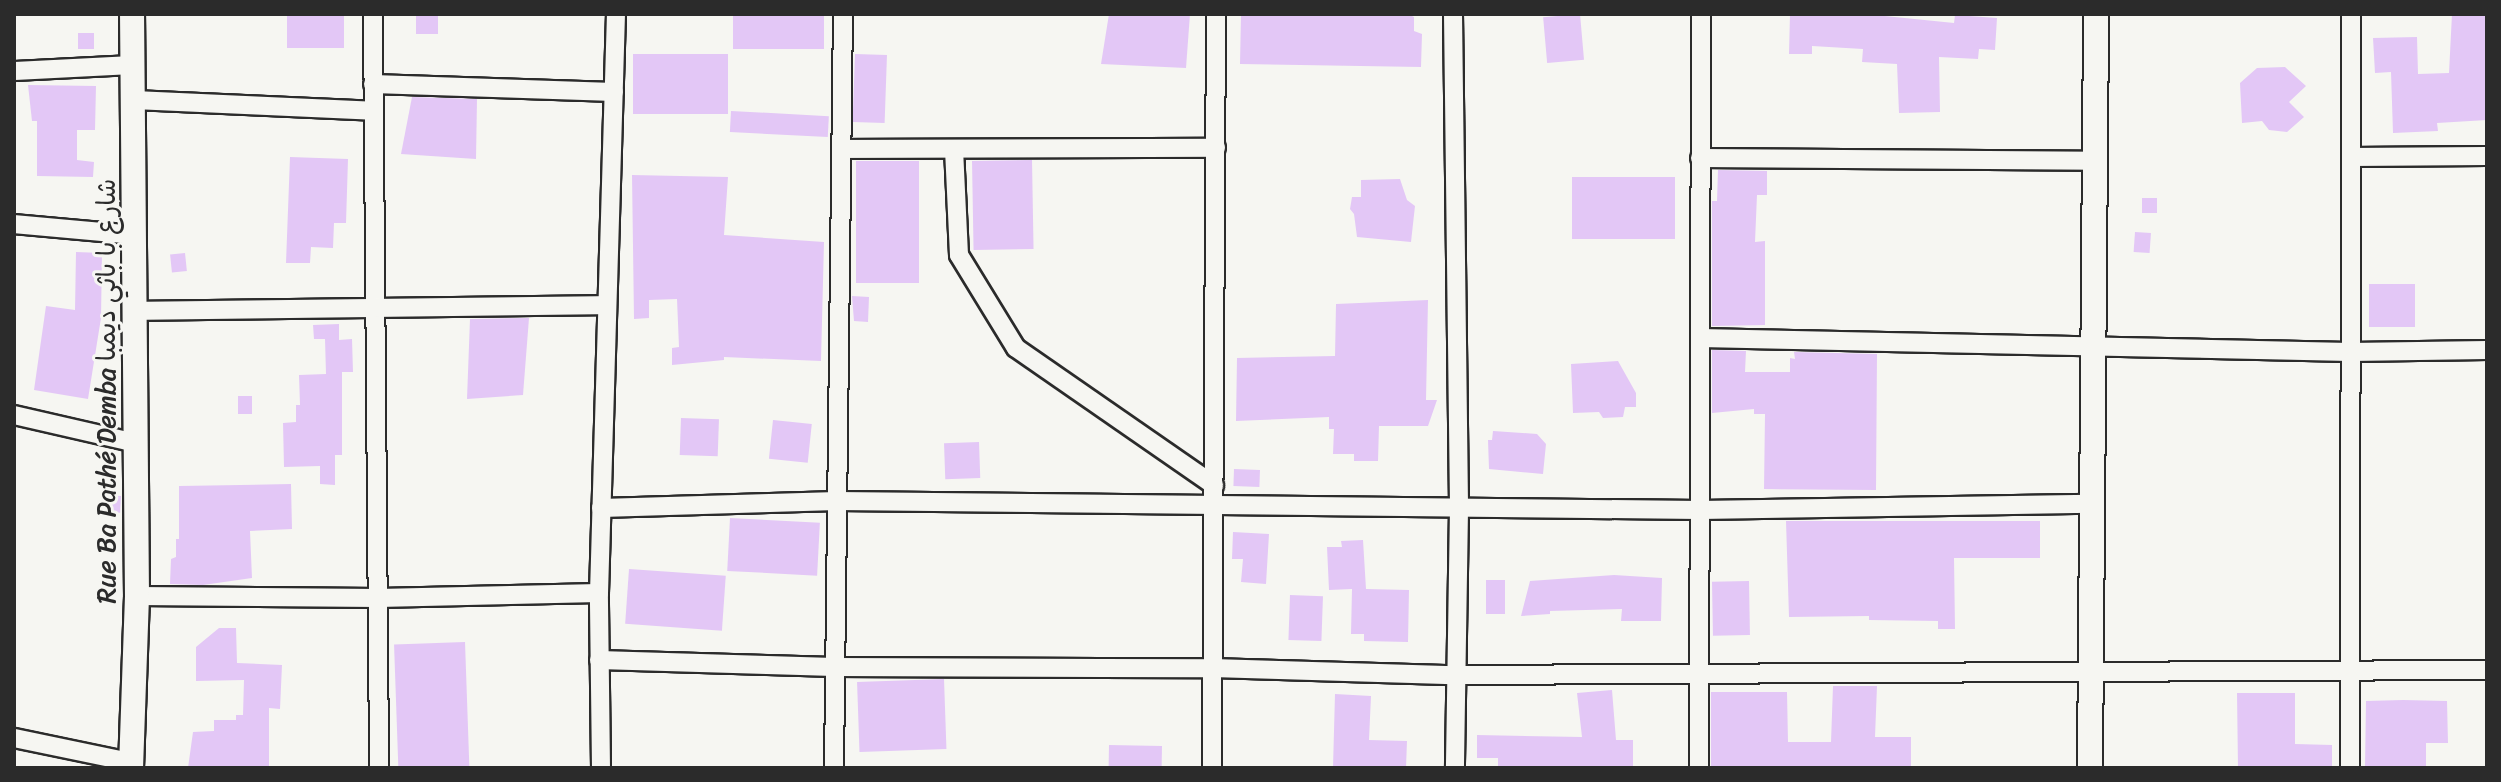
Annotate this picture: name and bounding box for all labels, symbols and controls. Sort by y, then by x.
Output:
street label: Rue Ba Pathé Demba شارع با باثي ديمبا [91,178,123,604]

